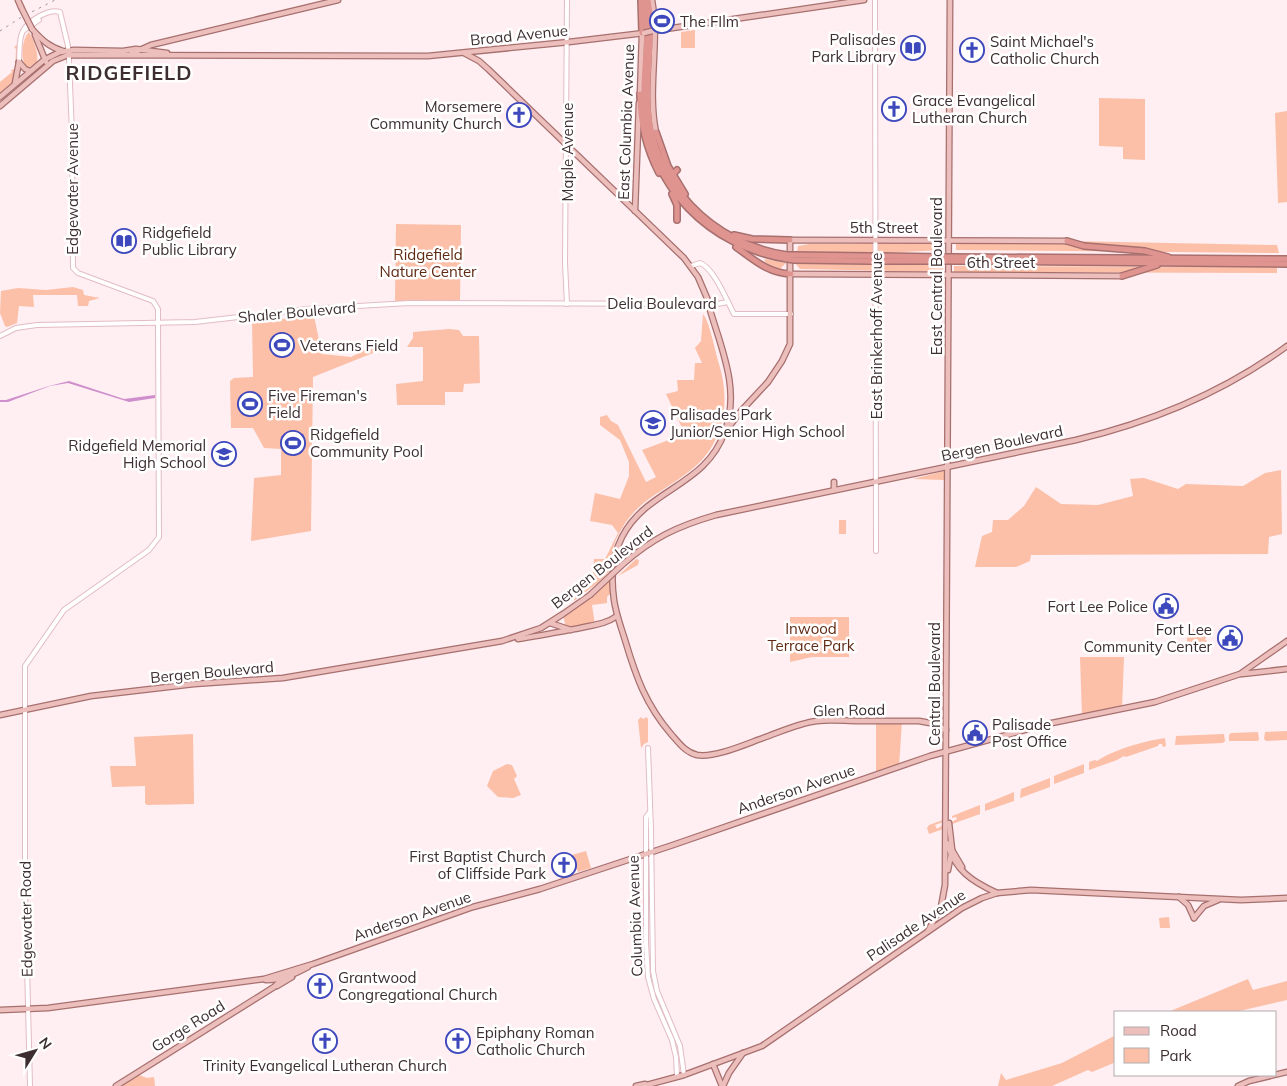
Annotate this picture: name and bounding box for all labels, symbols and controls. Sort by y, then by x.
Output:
sports icon: The FIlm [649,8,675,34]
place label: The FIlm [680,12,739,31]
street label: Broad Avenue [469,20,569,50]
place label: Palisades Park Library [812,30,896,66]
place label: Saint Michael's Catholic Church [990,32,1099,68]
library icon: Palisades Park Library [900,35,926,61]
church icon: Saint Michael's Catholic Church [959,37,985,63]
street label: East Columbia Avenue [614,44,638,200]
district label: RIDGEFIELD [65,60,193,85]
place label: Grace Evangelical Lutheran Church [912,91,1035,127]
church icon: Grace Evangelical Lutheran Church [881,96,907,122]
place label: Morsemere Community Church [370,97,502,133]
church icon: Morsemere Community Church [506,102,532,128]
street label: Maple Avenue [558,103,577,201]
street label: Edgewater Avenue [63,123,82,255]
street label: East Central Boulevard [927,197,946,355]
street label: 5th Street [850,218,918,237]
place label: Ridgefield Public Library [142,223,237,259]
library icon: Ridgefield Public Library [111,228,137,254]
park label: Ridgefield Nature Center [380,245,477,281]
street label: East Brinkerhoff Avenue [867,253,886,419]
street label: 6th Street [967,253,1035,272]
street label: Delia Boulevard [607,294,717,313]
street label: Shaler Boulevard [237,297,357,327]
sports icon: Veterans Field [269,332,295,358]
place label: Veterans Field [300,336,398,355]
place label: Five Fireman's Field [268,386,367,422]
sports icon: Five Fireman's Field [237,391,263,417]
place label: Palisades Park Junior/Senior High School [670,405,845,441]
school or university icon: Palisades Park Junior/Senior High School [640,410,666,436]
street label: Bergen Boulevard [939,421,1065,465]
place label: Ridgefield Community Pool [310,425,423,461]
sports icon: Ridgefield Community Pool [280,430,306,456]
place label: Ridgefield Memorial High School [68,436,206,472]
school or university icon: Ridgefield Memorial High School [211,441,237,467]
street label: Bergen Boulevard [547,521,657,613]
public building icon: Fort Lee Police [1153,593,1179,619]
place label: Fort Lee Police [1047,597,1148,616]
park label: Inwood Terrace Park [768,619,855,655]
place label: Fort Lee Community Center [1084,620,1213,656]
street label: Central Boulevard [925,622,944,746]
public building icon: Fort Lee Community Center [1217,625,1243,651]
street label: Bergen Boulevard [149,657,275,687]
street label: Glen Road [813,700,885,720]
place label: Palisade Post Office [992,715,1067,751]
public building icon: Palisade Post Office [962,720,988,746]
street label: Anderson Avenue [735,760,857,818]
place label: First Baptist Church of Cliffside Park [409,847,546,883]
church icon: First Baptist Church of Cliffside Park [551,852,577,878]
street label: Columbia Avenue [623,855,647,977]
street label: Edgewater Road [15,861,37,977]
street label: Palisade Avenue [863,885,969,965]
street label: Anderson Avenue [351,887,473,945]
place label: Grantwood Congregational Church [338,968,498,1004]
church icon: Grantwood Congregational Church [307,973,333,999]
street label: Gorge Road [148,996,228,1056]
legend [1114,1011,1277,1076]
text: Road [1160,1021,1197,1040]
place label: Epiphany Roman Catholic Church [476,1023,595,1059]
north arrow [10,1026,60,1076]
church icon: Trinity Evangelical Lutheran Church [312,1028,338,1054]
church icon: Epiphany Roman Catholic Church [445,1028,471,1054]
text: N [35,1034,56,1053]
text: Park [1160,1046,1192,1065]
place label: Trinity Evangelical Lutheran Church [203,1056,447,1075]

